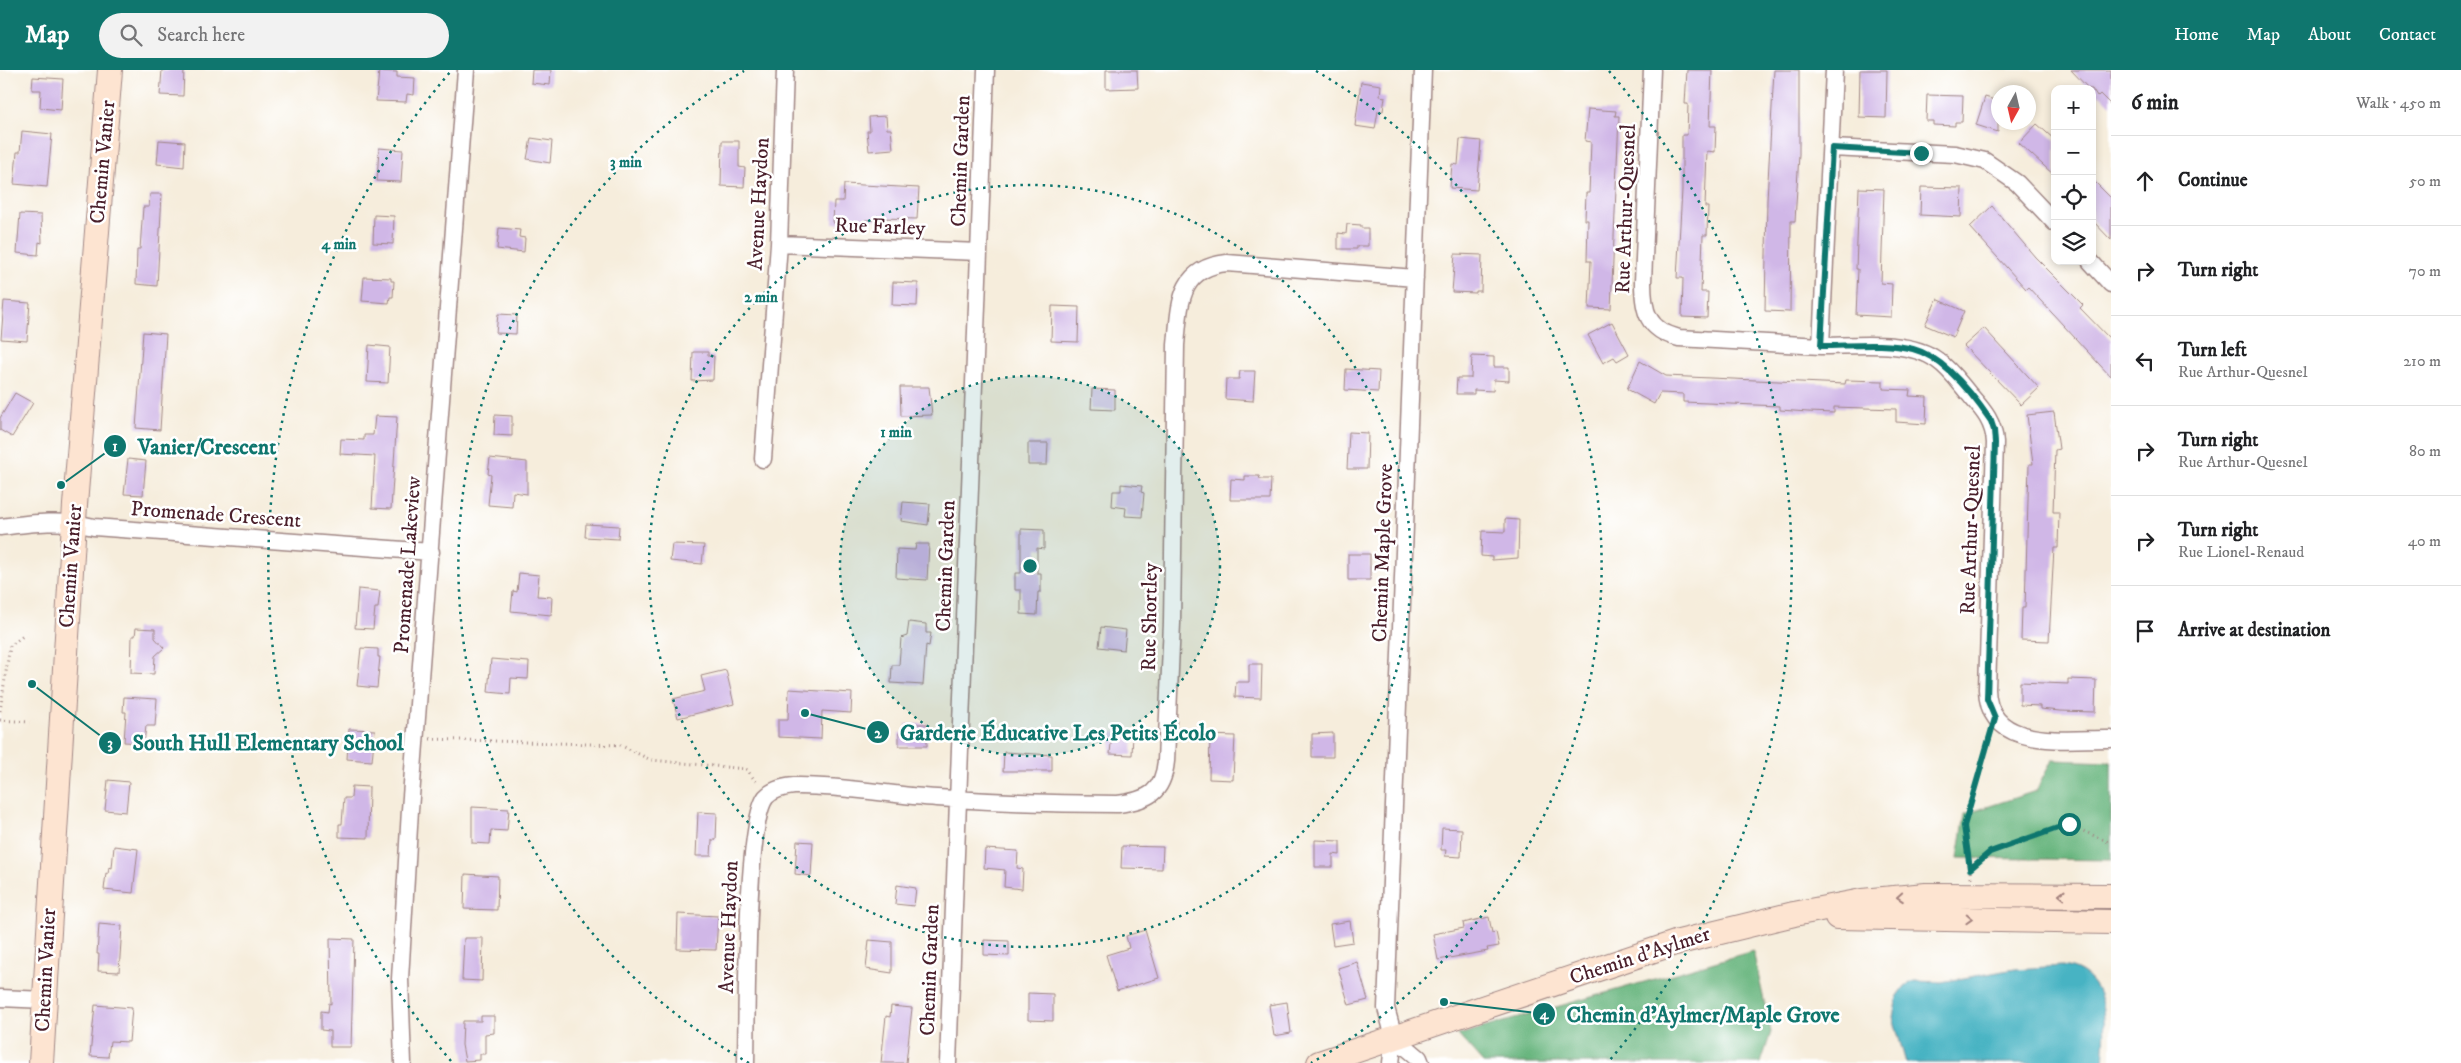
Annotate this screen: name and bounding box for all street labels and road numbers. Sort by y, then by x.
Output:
street label: Chemin Garden [946,95,976,227]
street label: Chemin Vanier [85,99,121,225]
street label: Rue Arthur-Quesnel [1610,123,1642,294]
street label: Avenue Haydon [743,137,775,271]
street label: Rue Farley [834,212,927,242]
street label: Rue Arthur-Quesnel [1955,444,1987,615]
street label: Chemin Maple Grove [1367,463,1399,643]
street label: Promenade Lakeview [389,475,427,655]
street label: Promenade Crescent [130,496,302,534]
street label: Chemin Garden [931,500,961,632]
street label: Chemin Vanier [54,503,88,629]
street label: Rue Shortley [1136,561,1164,672]
street label: Avenue Haydon [714,860,744,994]
street label: Chemin Garden [915,904,945,1036]
street label: Chemin Vanier [30,907,62,1033]
street label: Chemin d'Aylmer [1566,921,1714,991]

